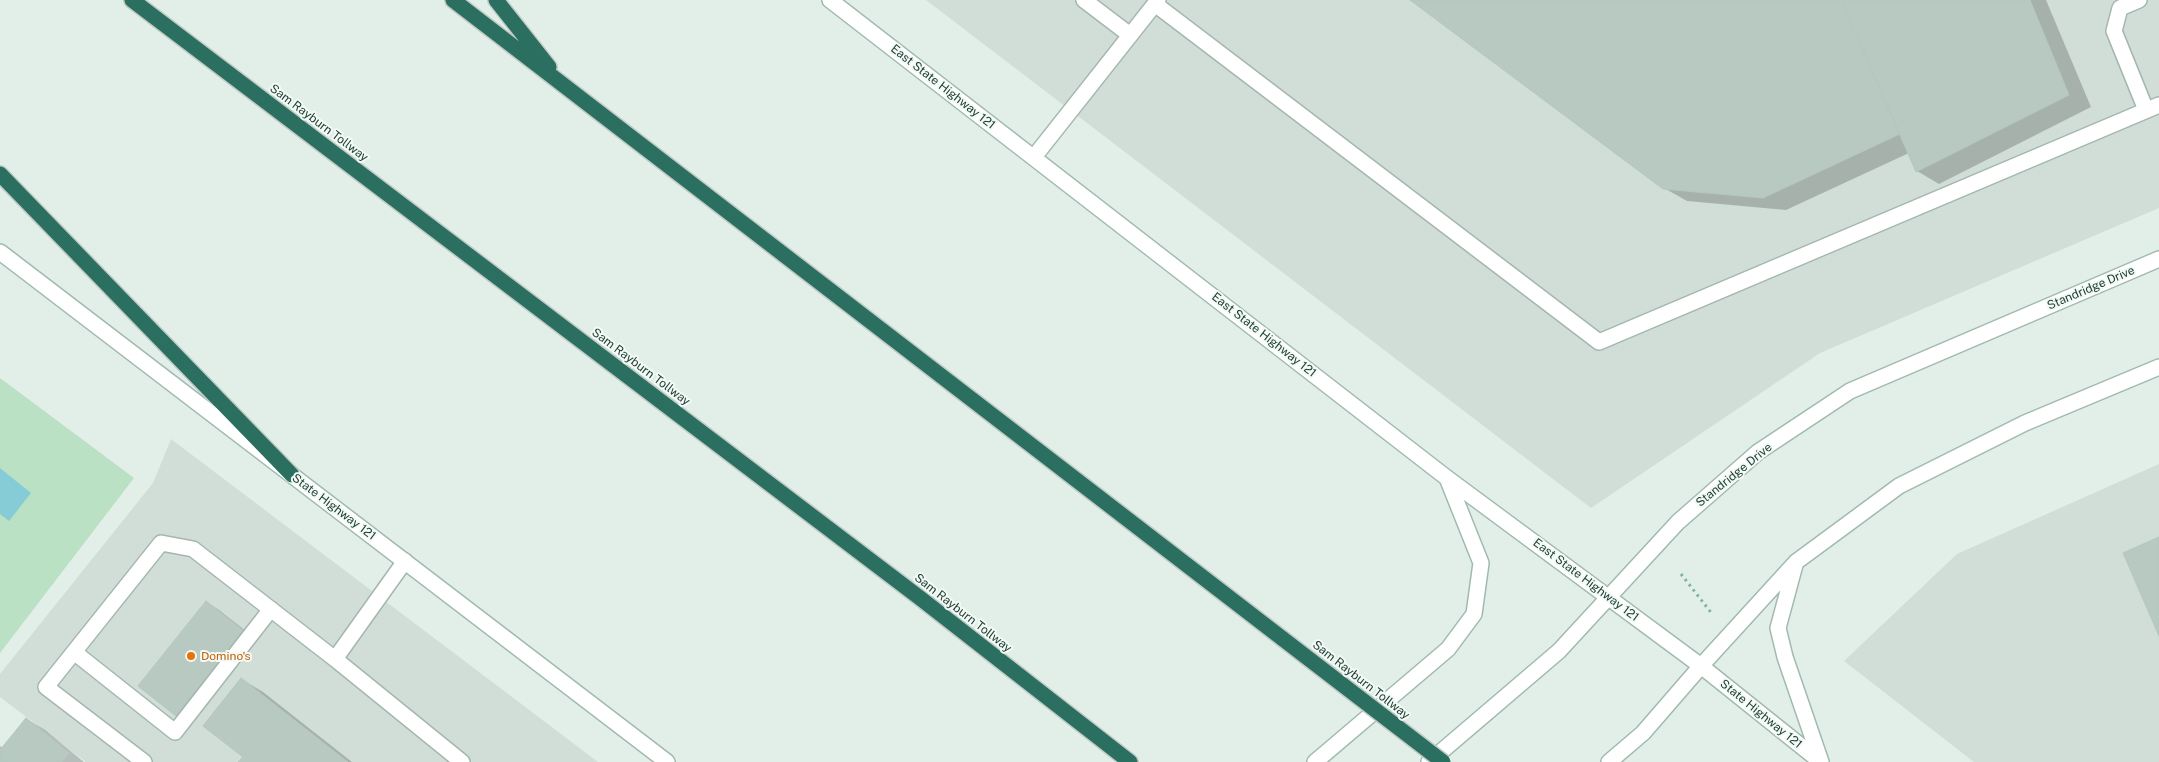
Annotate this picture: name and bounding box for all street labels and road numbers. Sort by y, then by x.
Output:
street label: East State Highway 121 [888,42,998,132]
street label: Sam Rayburn Tollway [267,81,371,165]
street label: Standridge Drive [2045,263,2137,313]
street label: East State Highway 121 [1209,290,1319,380]
street label: Sam Rayburn Tollway [589,325,693,409]
street label: Standridge Drive [1693,440,1775,510]
street label: State Highway 121 [289,471,379,543]
street label: East State Highway 121 [1530,536,1642,624]
street label: Sam Rayburn Tollway [911,571,1015,655]
street label: Sam Rayburn Tollway [1309,638,1413,722]
street label: State Highway 121 [1717,677,1805,751]

